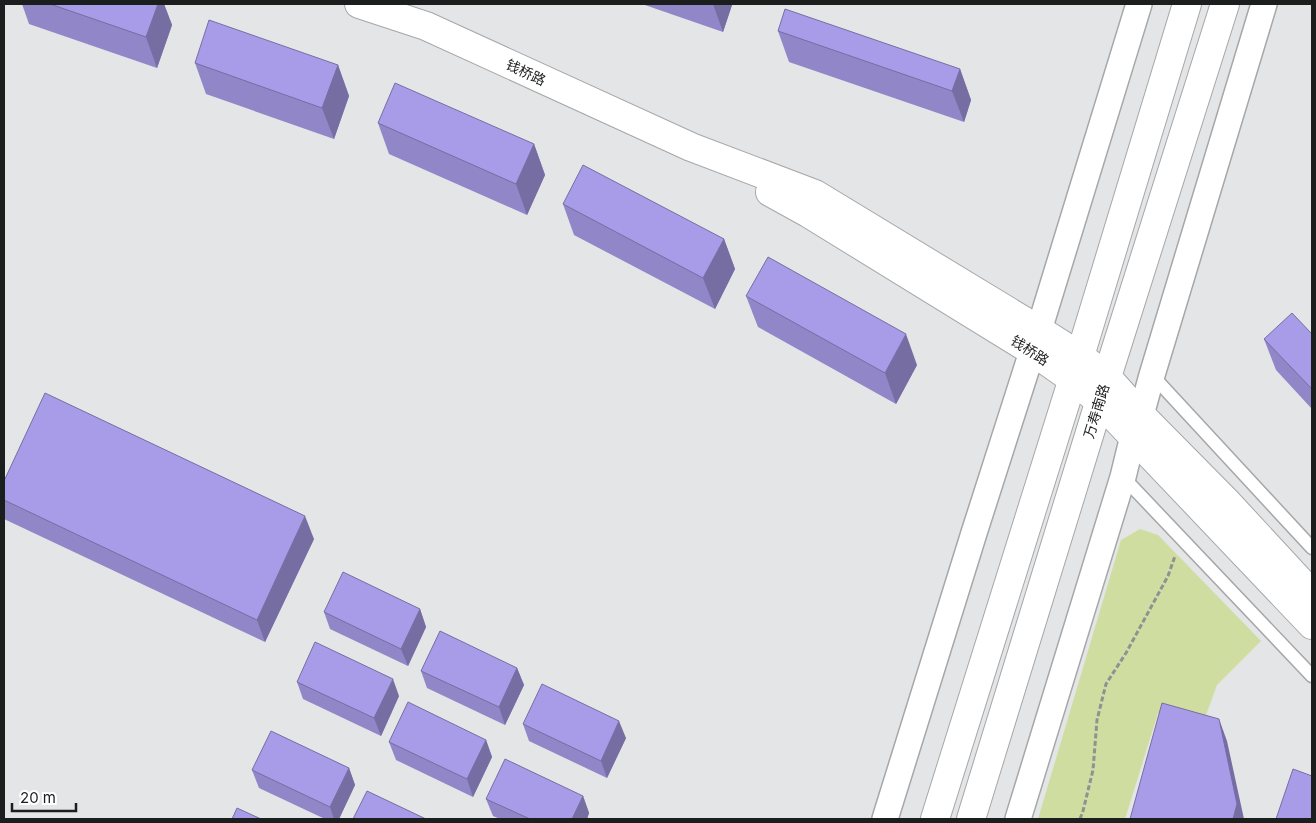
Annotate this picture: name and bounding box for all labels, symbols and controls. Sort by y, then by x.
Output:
street label: 钱桥路 [503,55,549,89]
street label: 钱桥路 [1008,331,1052,369]
street label: 万寿南路 [1080,382,1112,440]
scale bar [12,780,76,812]
text: 20 m [20,788,56,807]

